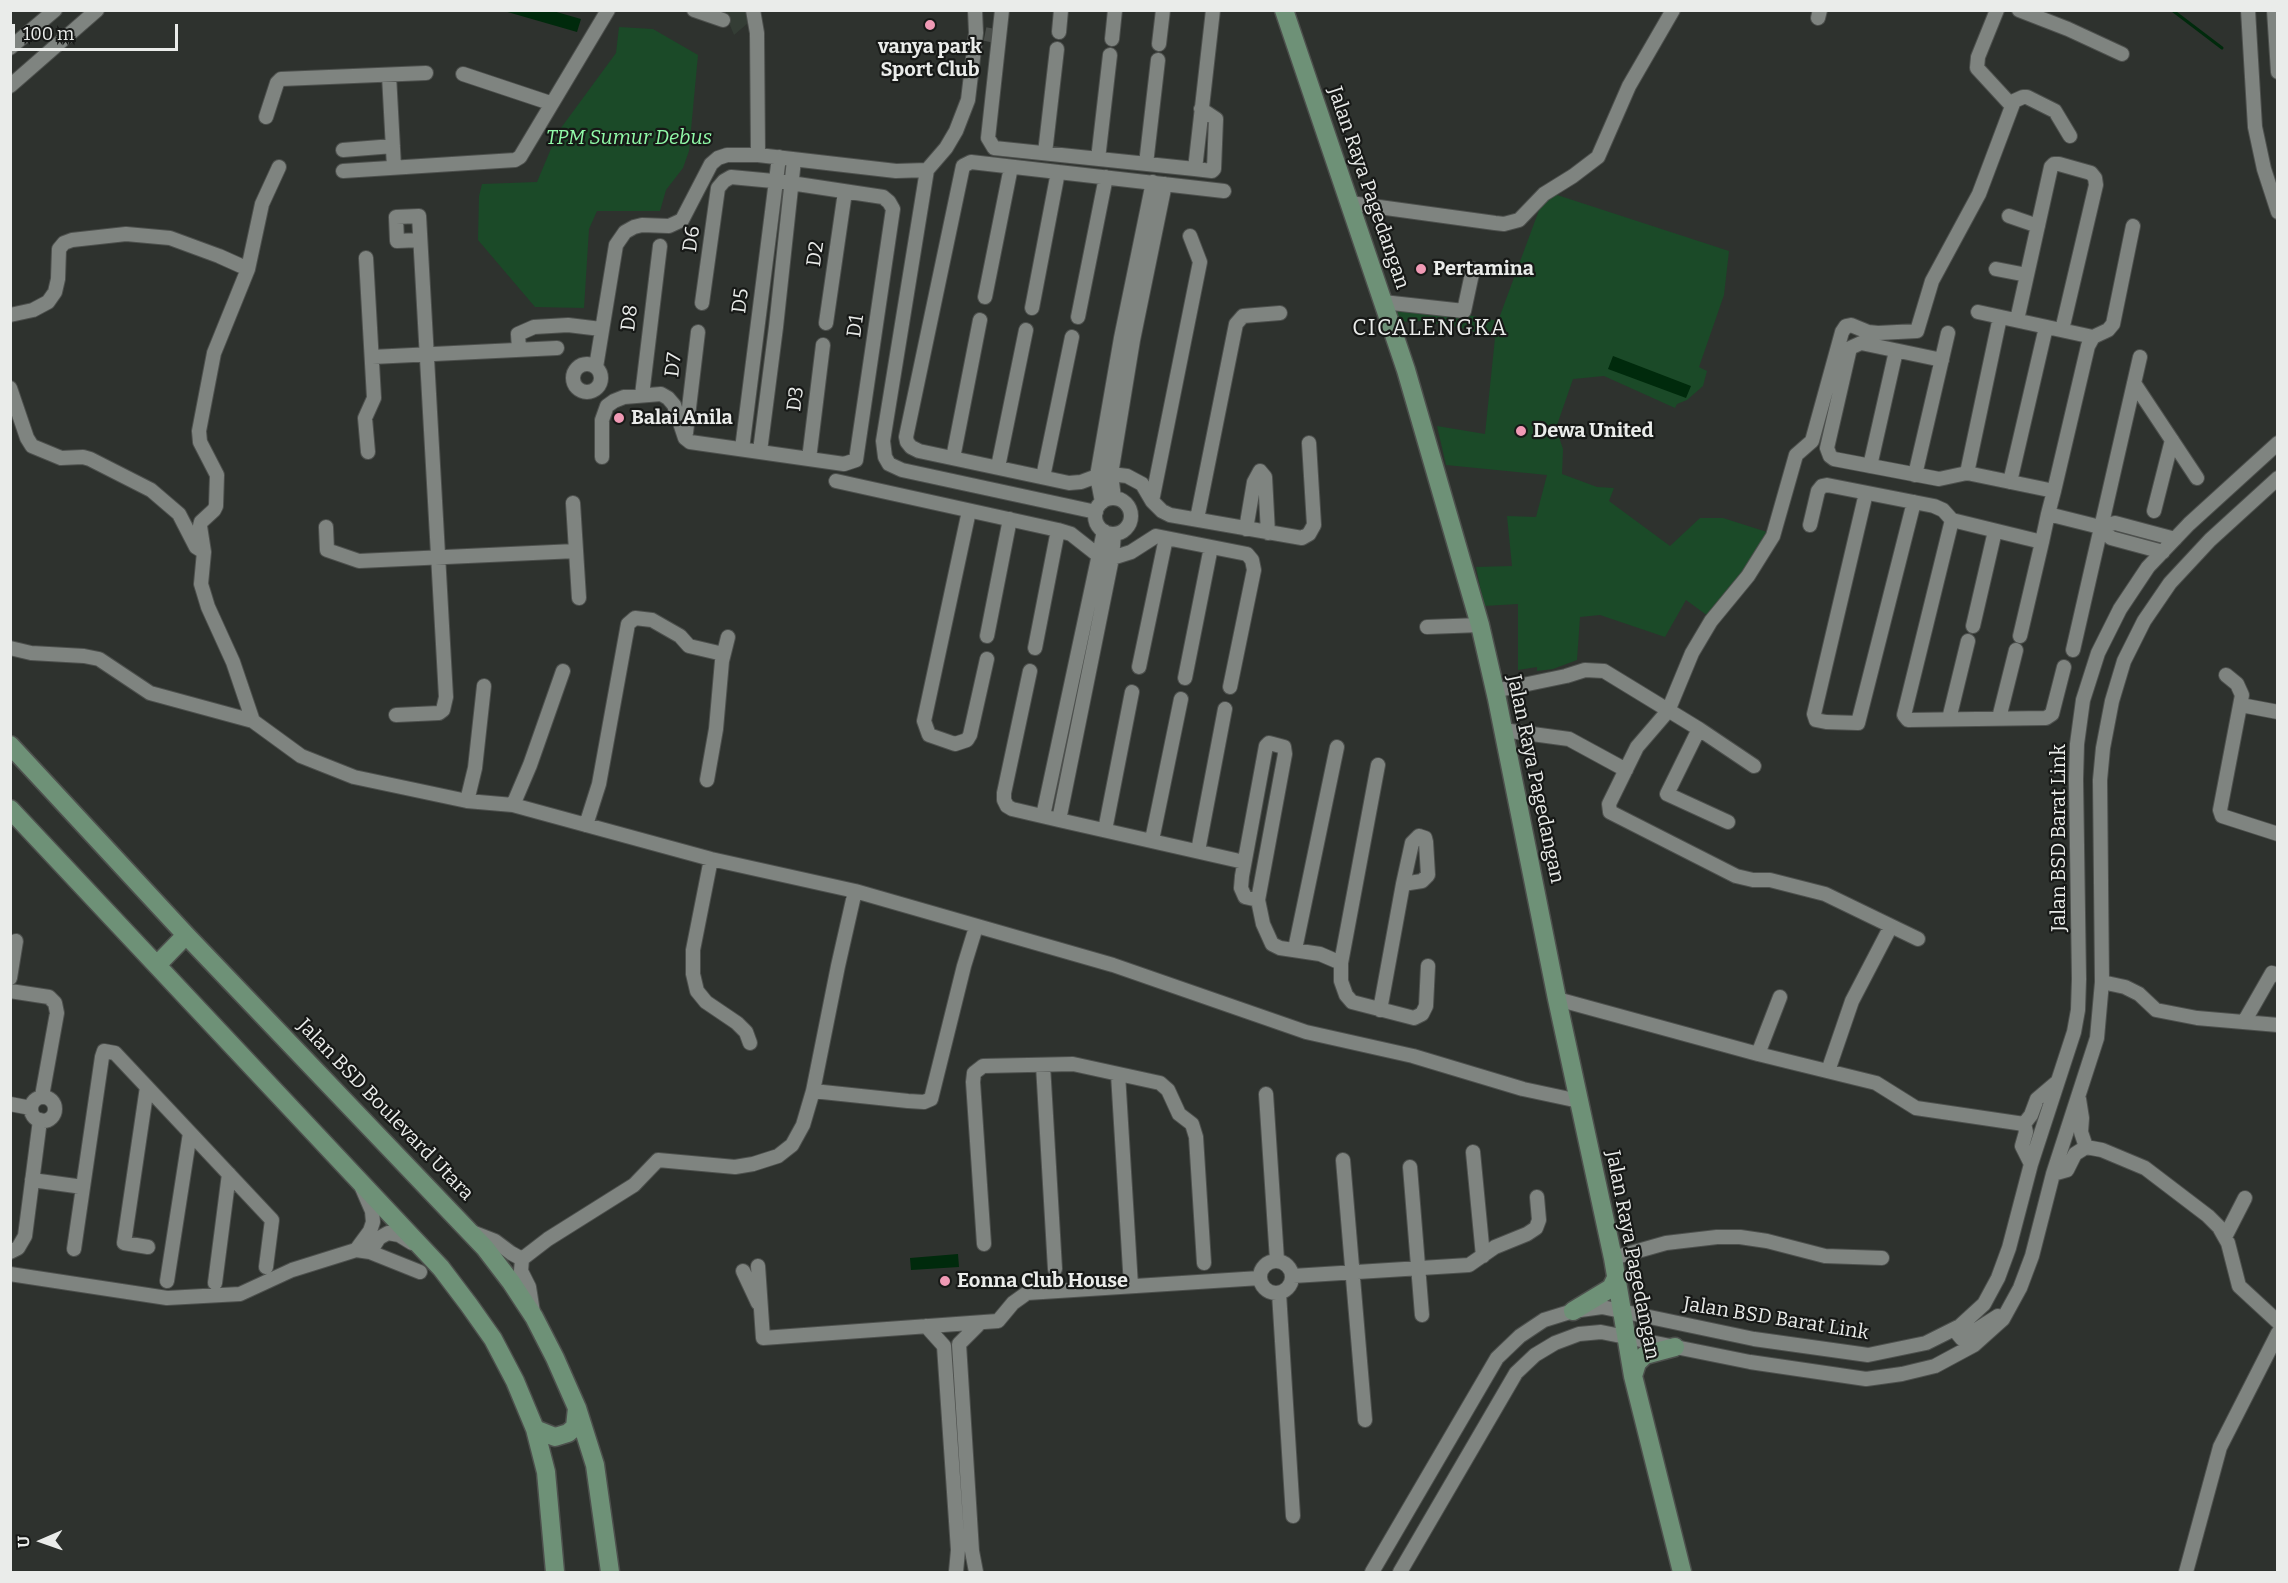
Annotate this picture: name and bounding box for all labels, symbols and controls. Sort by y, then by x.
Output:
scale bar [15,12,182,50]
marker: vanya park Sport Club [923,18,937,32]
text: 100 m [23,23,74,45]
place label: vanya park Sport Club [878,35,982,82]
street label: Jalan Raya Pagedangan [1322,84,1414,292]
park label: TPM Sumur Debus [546,126,712,150]
street label: D6 [678,224,706,254]
street label: D2 [802,240,830,268]
place label: Pertamina [1433,257,1534,281]
marker: Pertamina [1414,262,1428,276]
street label: D5 [728,287,754,315]
street label: D8 [616,303,644,333]
street label: D1 [843,313,869,339]
district label: CICALENGKA [1352,316,1508,342]
street label: D7 [661,351,687,379]
street label: D3 [783,385,809,413]
place label: Balai Anila [631,406,733,430]
marker: Balai Anila [612,411,626,425]
place label: Dewa United [1533,419,1654,443]
marker: Dewa United [1514,424,1528,438]
street label: Jalan Raya Pagedangan [1501,673,1569,885]
street label: Jalan BSD Barat Link [2047,744,2071,932]
street label: Jalan BSD Boulevard Utara [292,1014,478,1206]
street label: Jalan Raya Pagedangan [1600,1148,1664,1362]
place label: Eonna Club House [957,1269,1128,1293]
marker: Eonna Club House [938,1274,952,1288]
street label: Jalan BSD Barat Link [1681,1292,1871,1346]
north arrow [12,1511,72,1571]
text: U [14,1535,33,1548]

